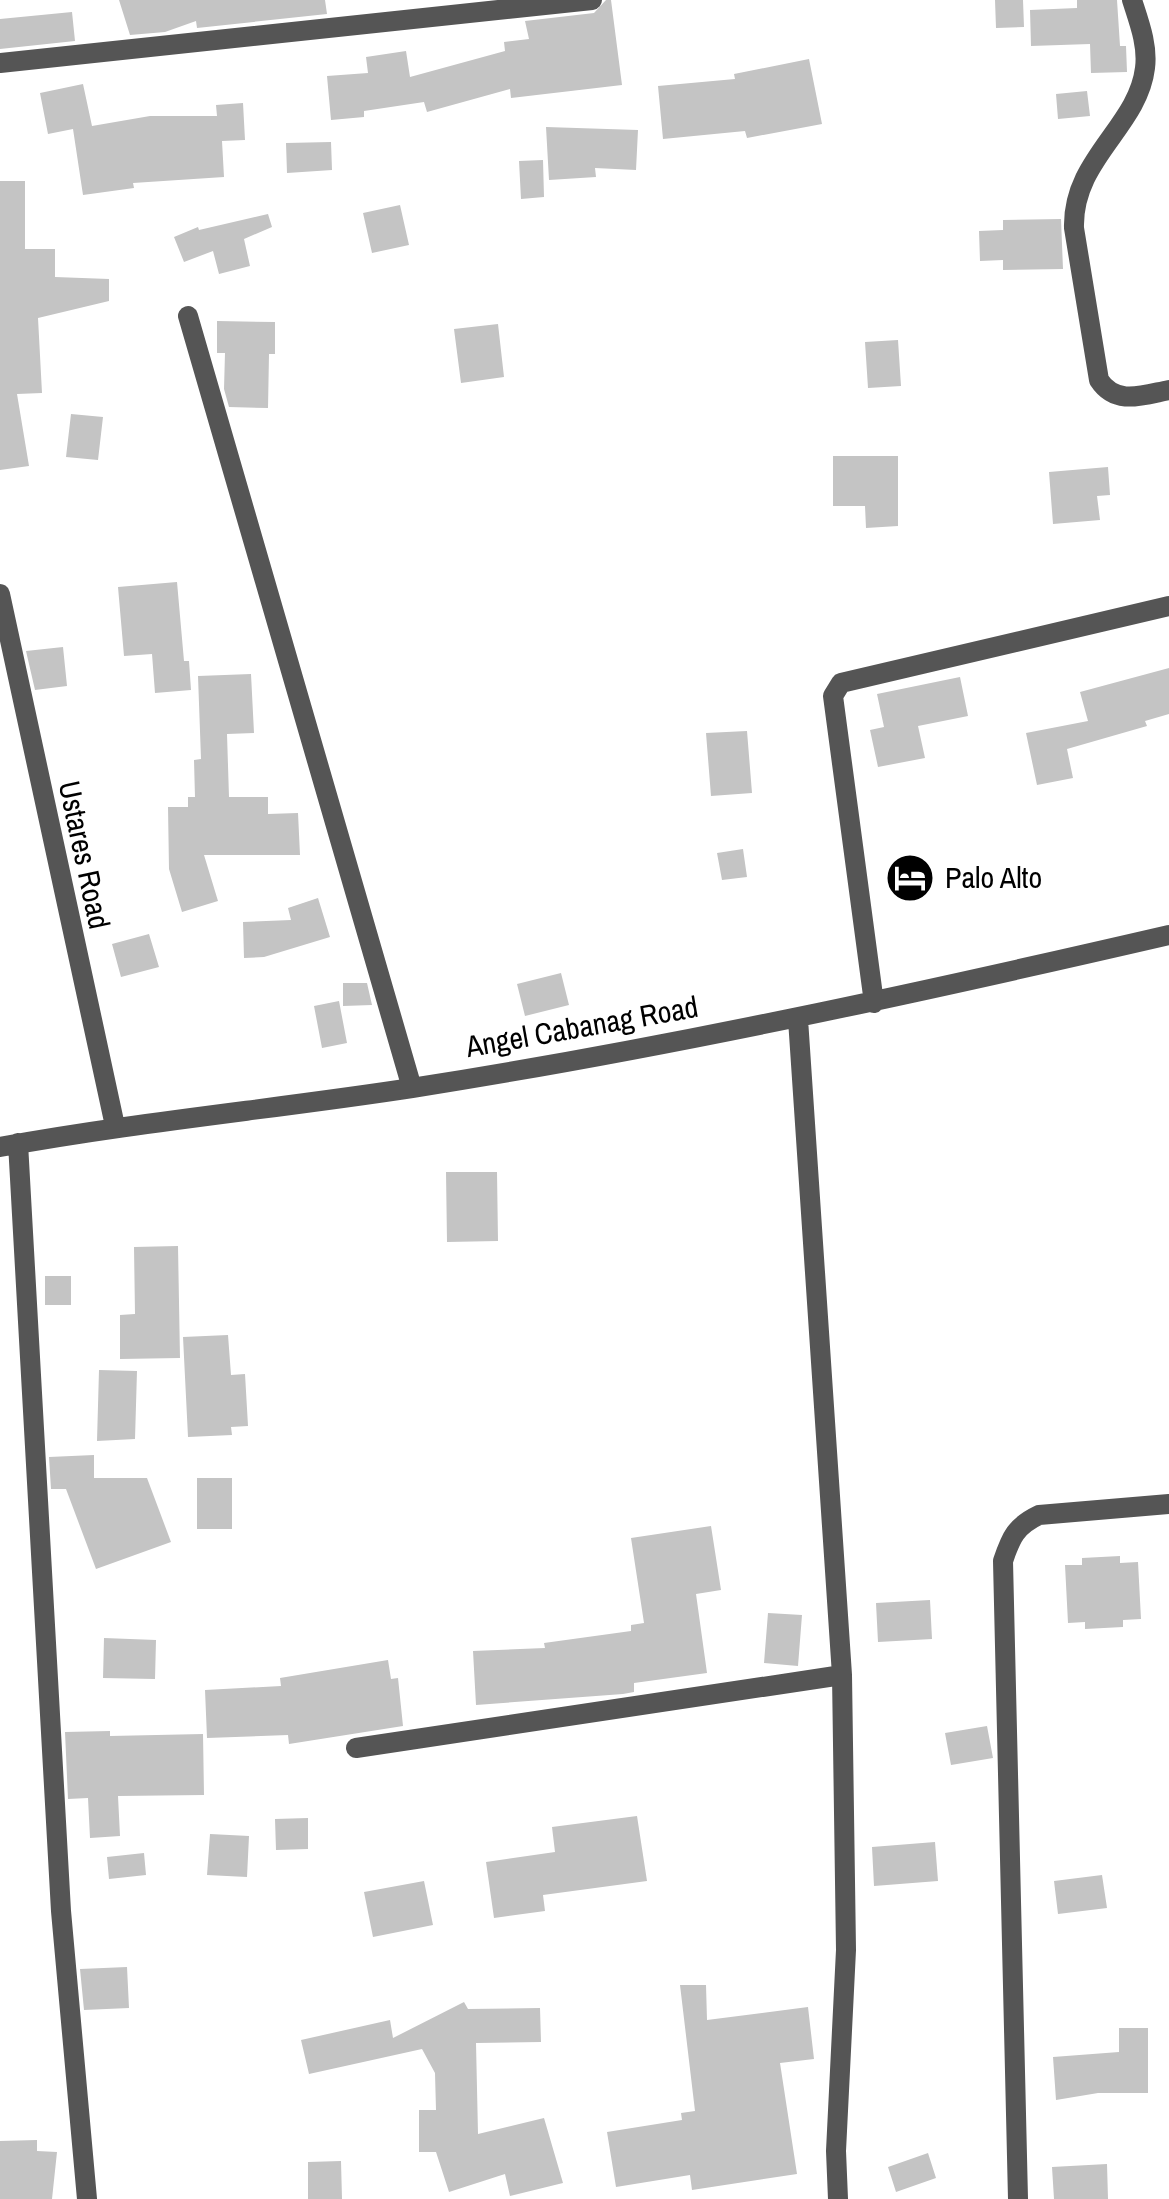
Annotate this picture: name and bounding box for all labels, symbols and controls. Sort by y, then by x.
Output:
street label: Ustares Road [50,777,120,933]
hotel icon: Palo Alto [884,852,936,904]
place label: Palo Alto [945,857,1042,897]
street label: Angel Cabanag Road [462,986,701,1066]

